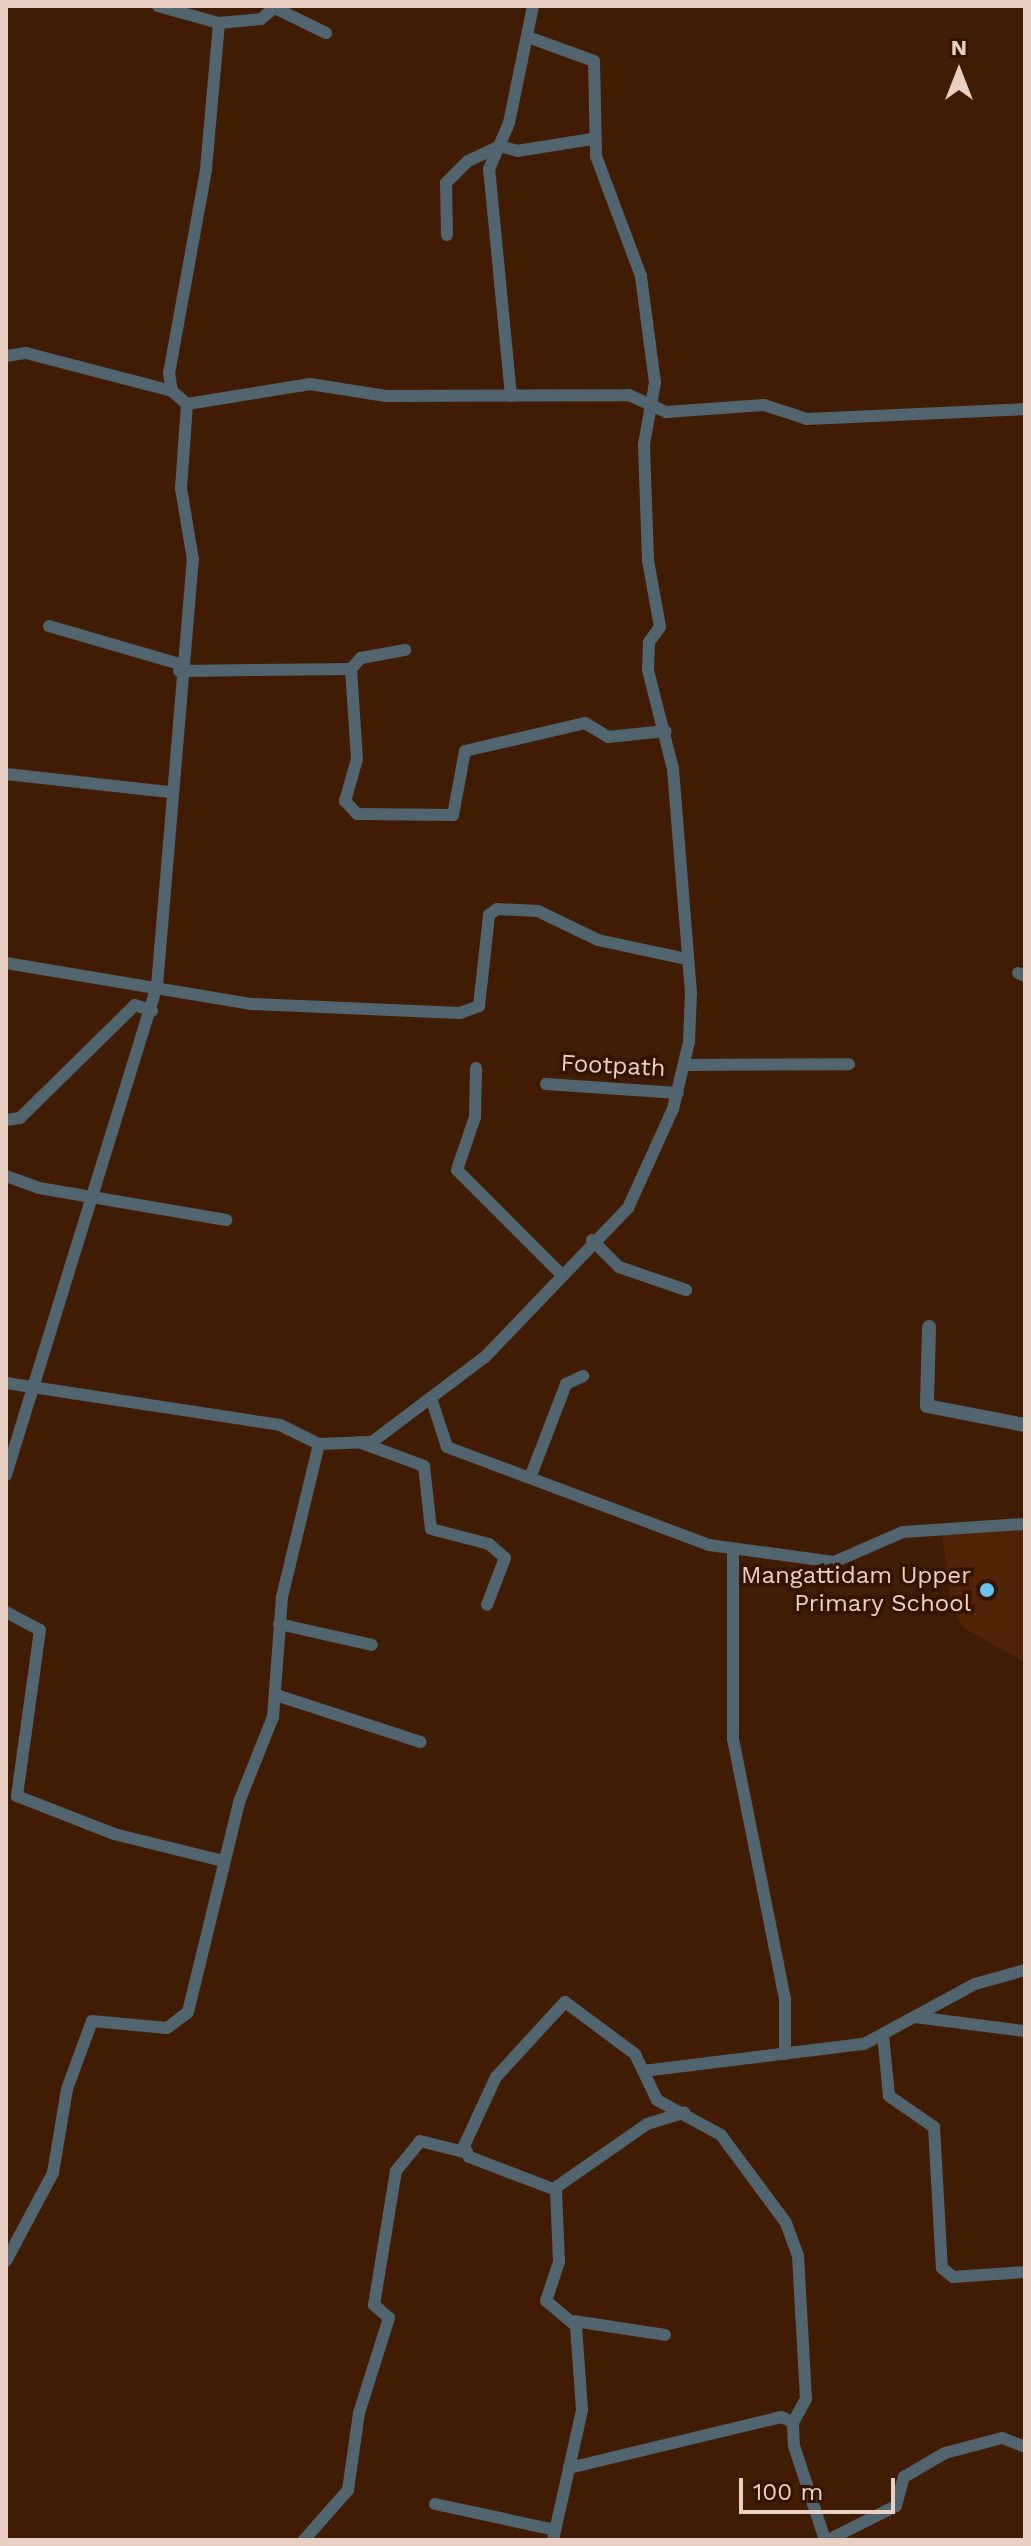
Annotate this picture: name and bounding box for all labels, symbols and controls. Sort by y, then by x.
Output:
north arrow [919,32,999,112]
text: N [951,35,967,60]
street label: Footpath [560,1049,666,1083]
place label: Mangattidam Upper Primary School [741,1562,971,1618]
marker: Mangattidam Upper Primary School [978,1581,996,1599]
scale bar [743,2462,899,2512]
text: 100 m [753,2478,823,2506]

